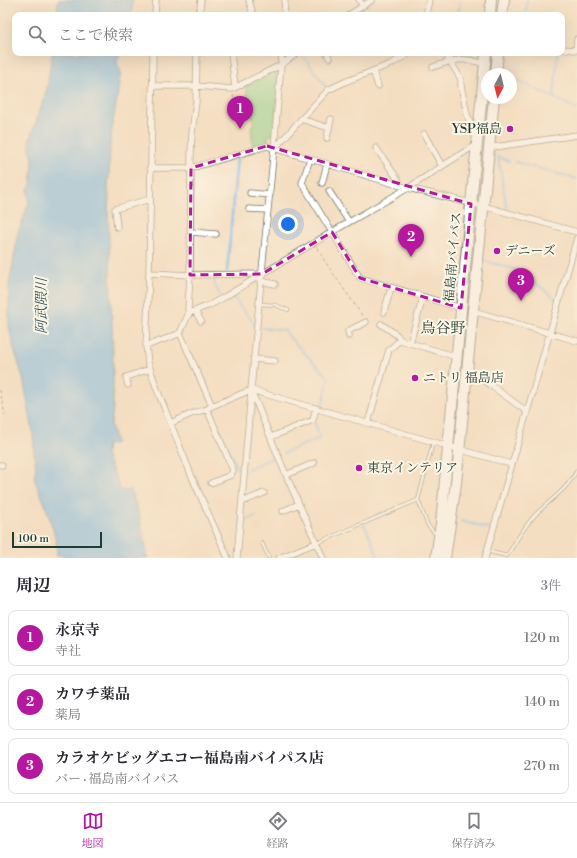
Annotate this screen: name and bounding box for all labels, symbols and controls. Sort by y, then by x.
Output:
search box [12,12,565,56]
icon: search [26,23,48,45]
text: ここで検索 [58,26,133,45]
north arrow [481,68,517,104]
pin: 1 [227,96,253,129]
place label: YSP福島 [451,121,502,137]
marker: YSP福島 [505,124,515,134]
street label: 福島南バイパス [441,211,465,303]
your location [278,214,298,234]
pin: 2 [398,224,424,257]
place label: デニーズ [505,243,556,259]
marker: デニーズ [492,246,502,256]
pin: 3 [508,268,534,301]
water label: 阿武隈川 [33,276,51,334]
district label: 鳥谷野 [420,319,466,338]
place label: ニトリ 福島店 [423,370,504,386]
marker: ニトリ 福島店 [410,373,420,383]
place label: 東京インテリア [367,460,458,476]
marker: 東京インテリア [354,463,364,473]
scale bar [12,530,102,549]
text: 100 m [18,532,49,546]
text: 周辺 [16,575,50,597]
text: 3件 [541,578,561,594]
text: 永京寺 [55,621,100,640]
text: 1 [27,630,33,646]
text: 120 m [524,630,560,646]
text: 寺社 [55,643,81,659]
text: カワチ薬品 [55,685,130,704]
text: 2 [26,694,34,710]
text: 140 m [524,694,560,710]
text: 薬局 [55,707,81,723]
text: カラオケビッグエコー福島南バイパス店 [55,749,324,768]
text: 3 [26,758,34,774]
text: 270 m [524,758,560,774]
text: バー · 福島南バイパス [55,771,179,787]
tab: 地図 [82,810,104,851]
tab: 経路 [267,810,289,851]
tab: 保存済み [452,810,496,851]

